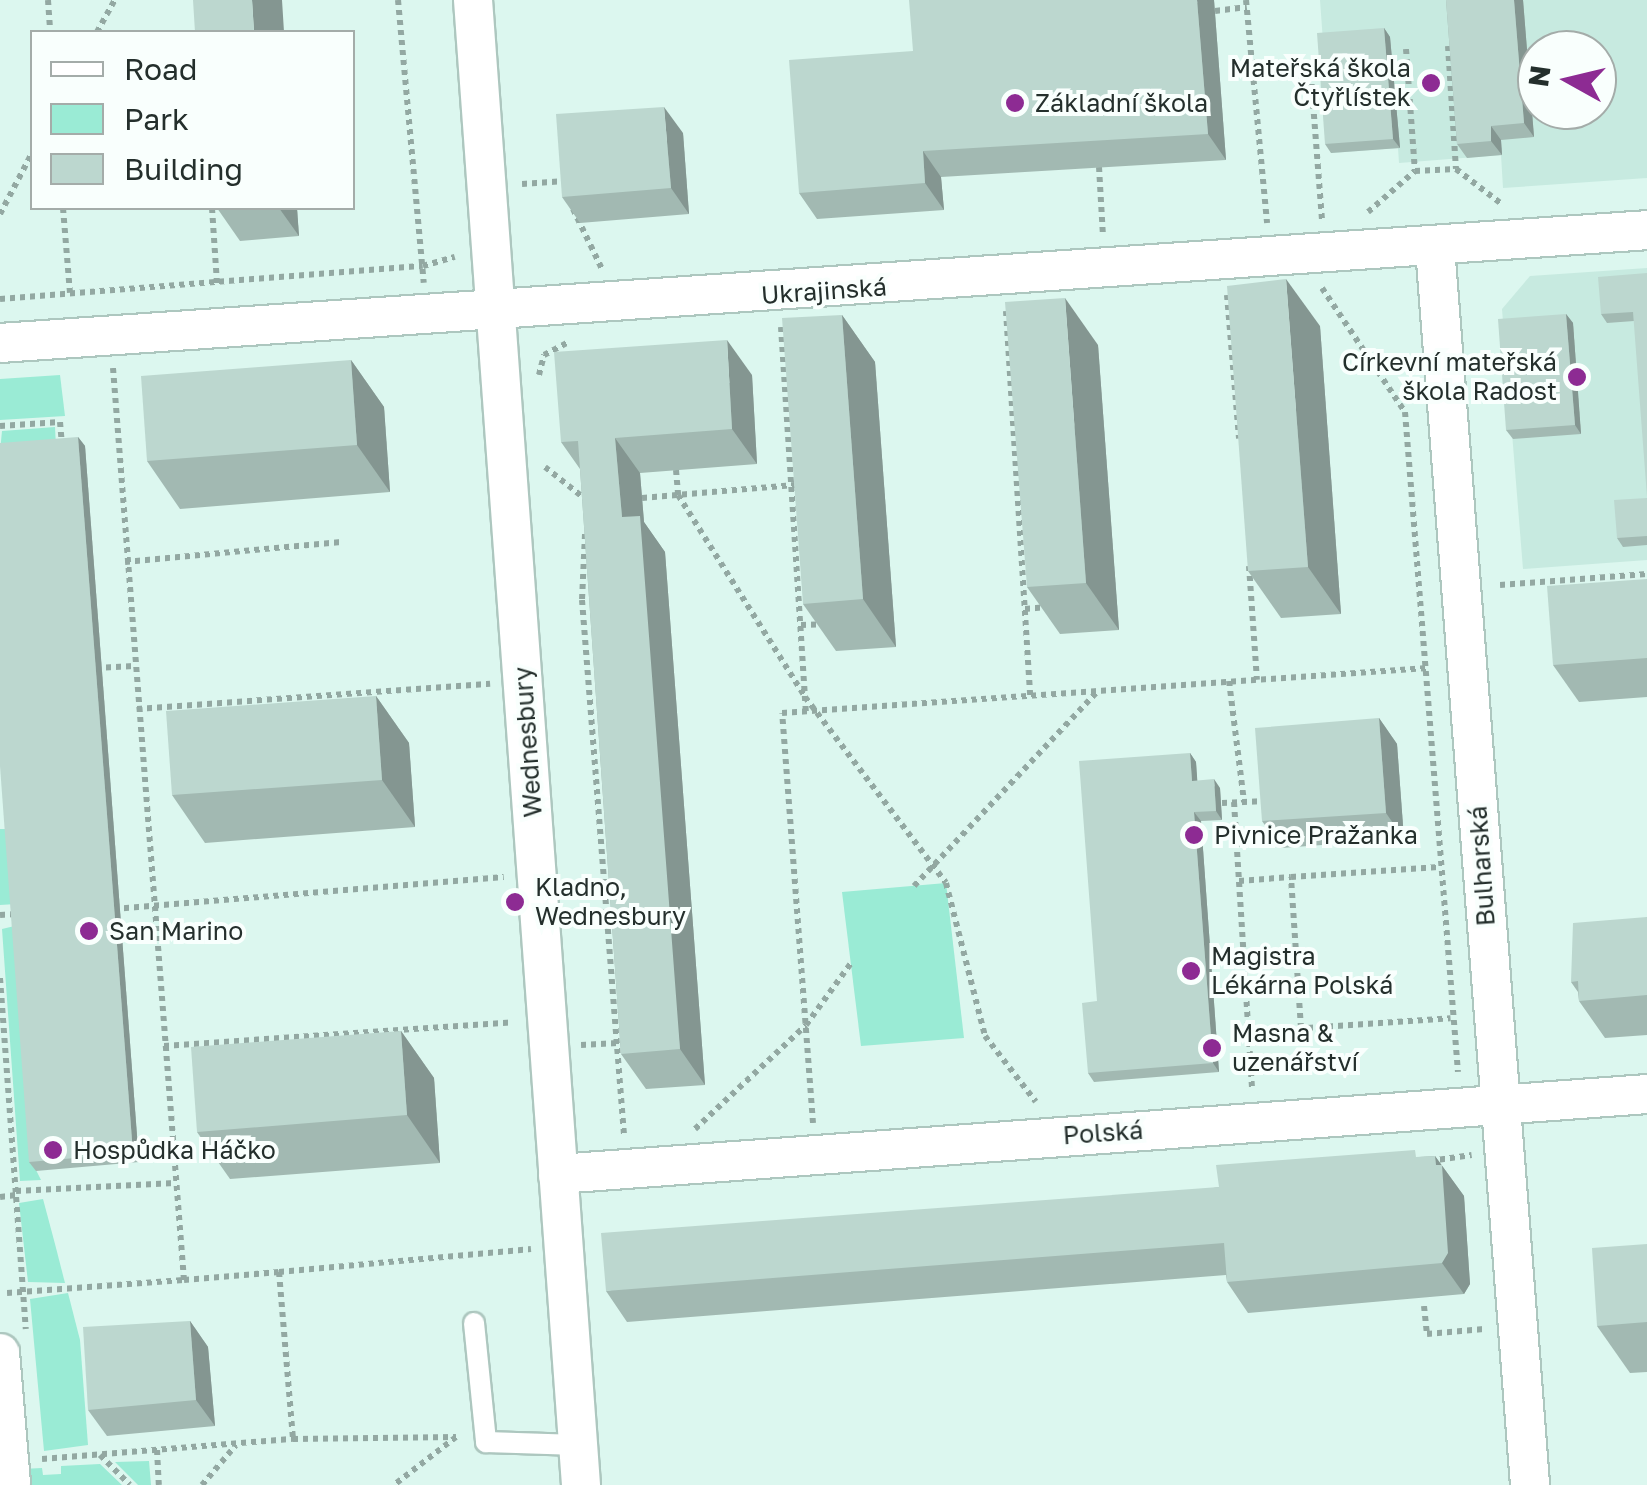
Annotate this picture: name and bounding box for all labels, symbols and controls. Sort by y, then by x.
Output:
legend [30,30,355,210]
north arrow [1517,30,1617,130]
text: Road [124,51,198,87]
place label: Mateřská škola Čtyřlístek [1230,54,1411,113]
text: N [1521,63,1557,89]
marker: Mateřská škola Čtyřlístek [1420,72,1442,94]
place label: Základní škola [1035,88,1208,118]
marker: Základní škola [1004,92,1026,114]
text: Park [124,101,189,137]
text: Building [124,151,243,187]
street label: Ukrajinská [760,272,888,310]
place label: Církevní mateřská škola Radost [1342,348,1557,407]
marker: Církevní mateřská škola Radost [1566,366,1588,388]
street label: Wednesbury [508,666,548,818]
street label: Bulharská [1463,805,1501,927]
place label: Pivnice Pražanka [1214,820,1418,850]
marker: Pivnice Pražanka [1183,824,1205,846]
place label: Kladno, Wednesbury [535,873,686,932]
marker: Kladno, Wednesbury [504,891,526,913]
place label: San Marino [109,916,243,946]
marker: San Marino [78,920,100,942]
place label: Magistra Lékárna Polská [1211,942,1393,1001]
marker: Magistra Lékárna Polská [1180,960,1202,982]
place label: Masna & uzenářství [1232,1019,1358,1078]
marker: Masna & uzenářství [1201,1037,1223,1059]
street label: Polská [1062,1115,1144,1151]
place label: Hospůdka Háčko [73,1135,276,1165]
marker: Hospůdka Háčko [42,1139,64,1161]

